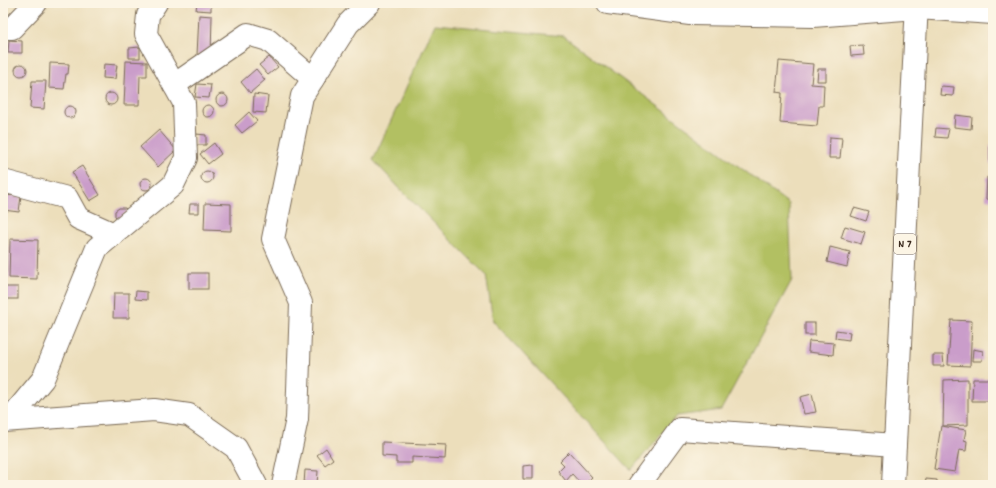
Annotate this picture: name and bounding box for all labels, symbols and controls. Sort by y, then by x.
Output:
road number: N 7 [894,234,916,254]

